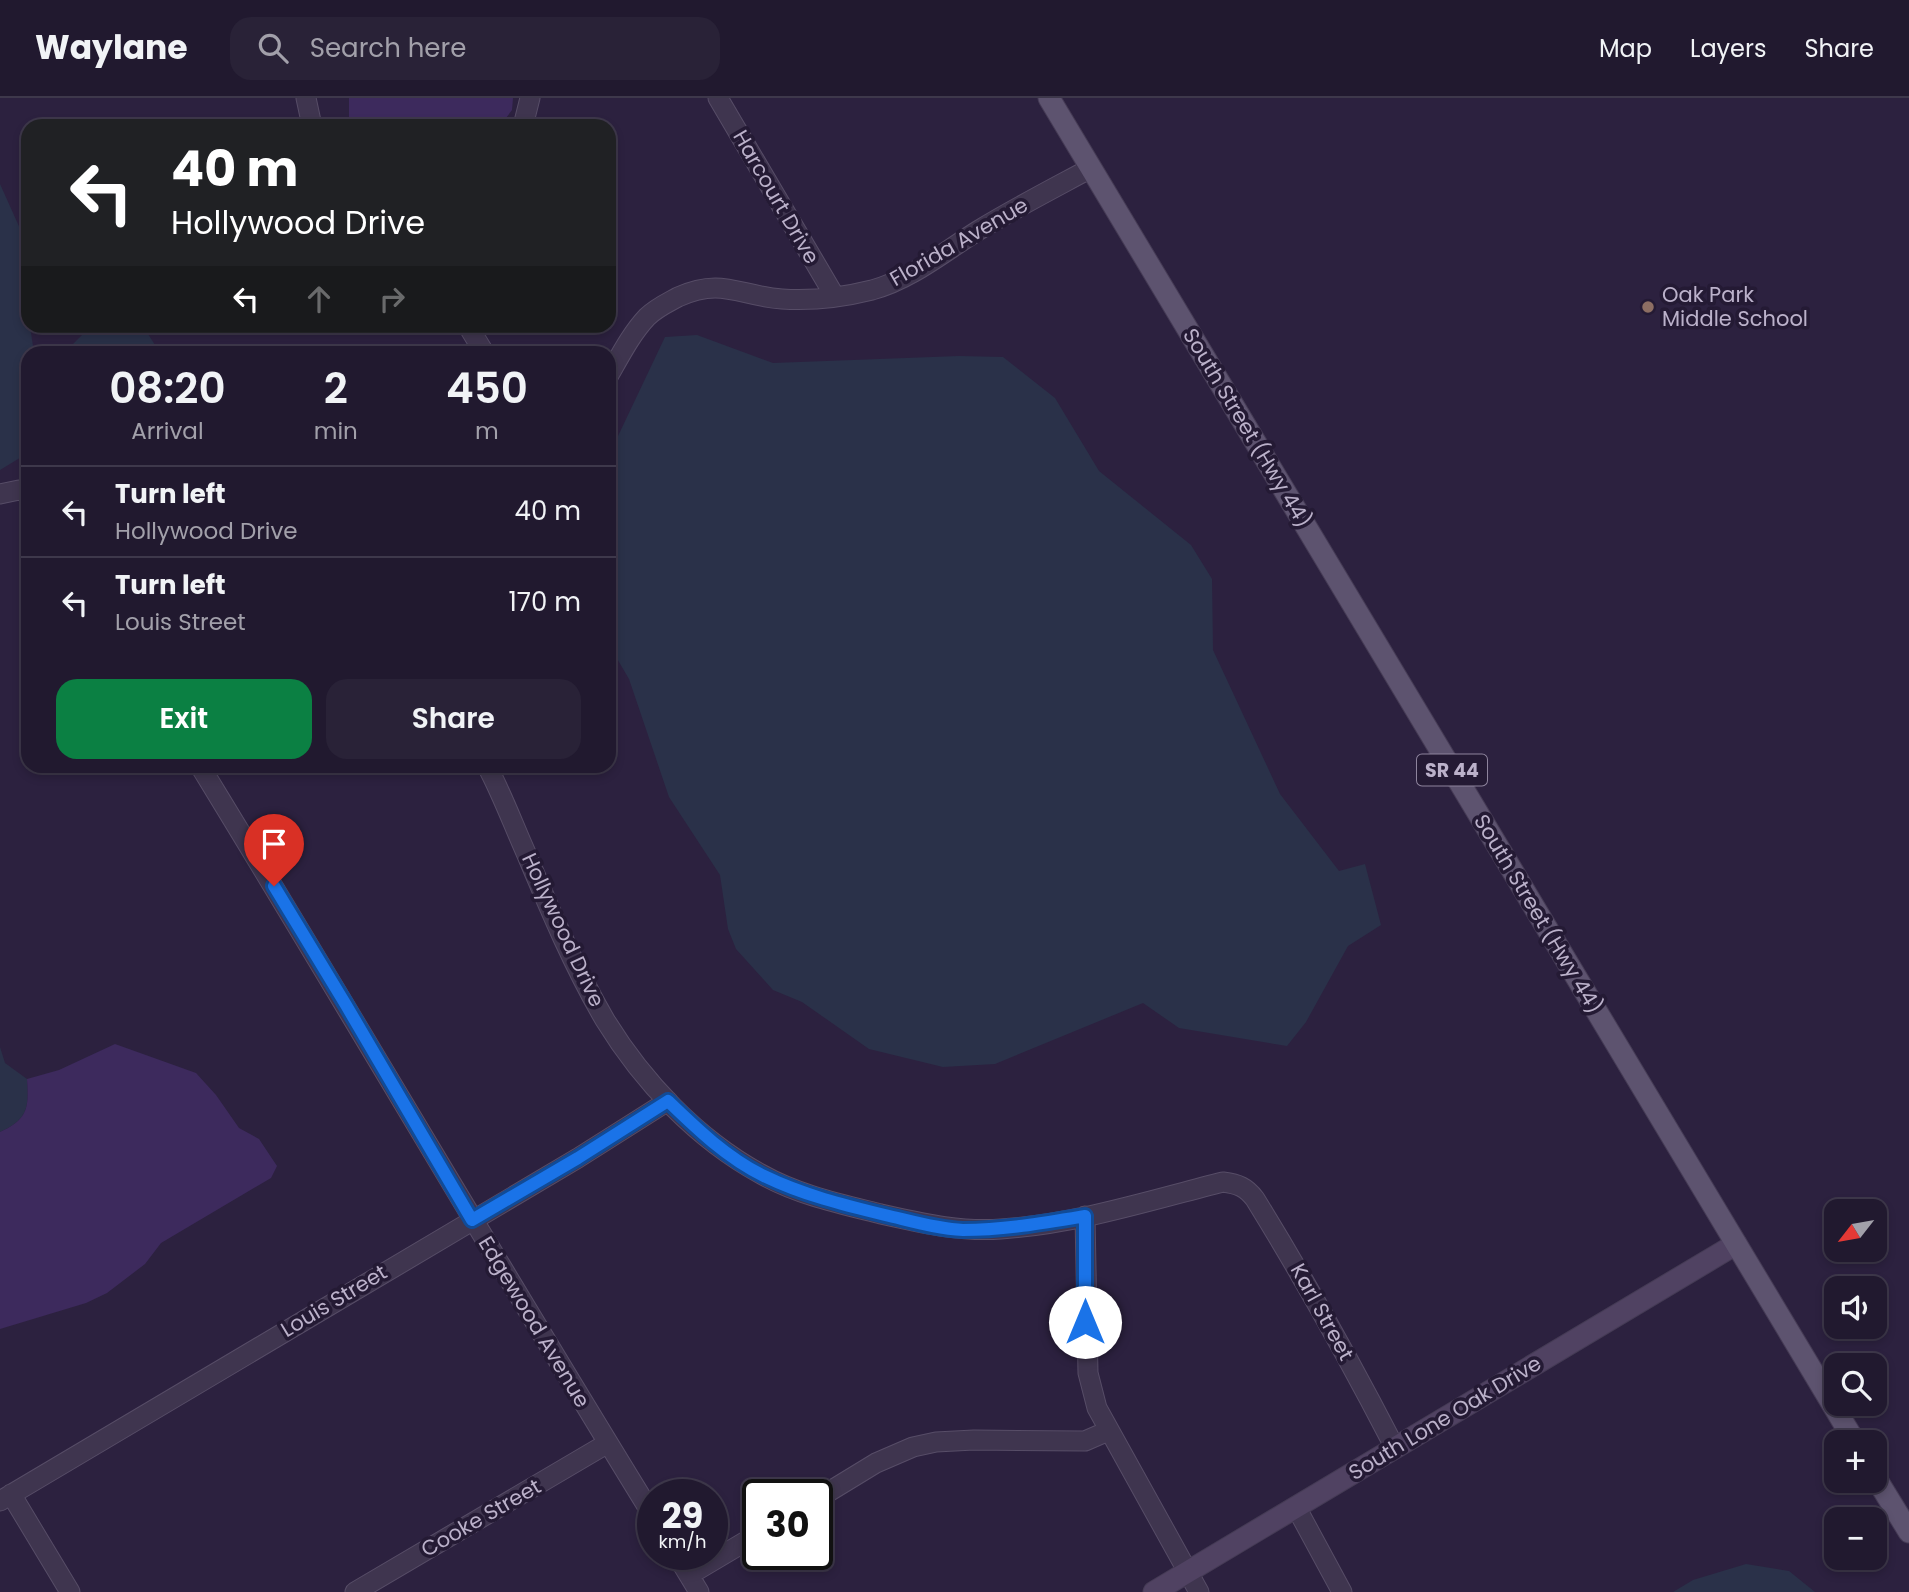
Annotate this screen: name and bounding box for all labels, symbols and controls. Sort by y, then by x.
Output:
search box [230,17,720,80]
text: Waylane [35,24,188,71]
icon: search [254,29,292,67]
text: Search here [310,30,466,66]
text: Map [1599,32,1652,65]
text: Layers [1690,32,1766,65]
text: Share [1804,32,1874,65]
street label: Harcourt Drive [726,125,826,269]
text: 40 m [171,135,298,203]
icon: left [56,147,147,238]
street label: Florida Avenue [884,190,1033,293]
text: Hollywood Drive [171,200,425,245]
icon: left [227,280,265,318]
icon: ahead [300,280,338,318]
icon: right [373,280,411,318]
place label: Oak Park Middle School [1662,280,1808,333]
marker: Oak Park Middle School [1640,299,1656,315]
street label: South Street (Hwy 44) [1176,323,1318,533]
text: 08:20 [109,359,226,418]
text: 2 [324,359,348,418]
text: 450 [446,359,528,418]
text: Arrival [131,415,204,447]
text: min [314,415,358,447]
text: m [475,415,499,447]
text: Turn left [115,476,226,512]
icon: left [56,493,94,531]
text: 40 m [515,493,581,529]
text: Hollywood Drive [115,515,298,547]
text: Turn left [115,567,226,603]
icon: left [56,584,94,622]
text: 170 m [508,584,581,620]
text: Louis Street [115,606,246,638]
button: Exit [56,679,312,759]
button: Share [326,679,581,759]
road number: SR 44 [1417,754,1487,786]
street label: South Street (Hwy 44) [1467,809,1609,1019]
pin [244,814,304,886]
icon: arrive [255,825,293,863]
street label: Hollywood Drive [515,848,612,1011]
north arrow [1824,1199,1886,1262]
map controls [1824,1199,1887,1570]
street label: Edgewood Avenue [472,1231,597,1413]
street label: Louis Street [275,1257,392,1344]
street label: Karl Street [1284,1258,1361,1366]
button: sound [1824,1276,1887,1339]
position arrow [1048,1285,1122,1359]
street label: South Lone Oak Drive [1343,1348,1547,1487]
button: search [1824,1353,1887,1416]
button: + [1824,1430,1887,1493]
street label: Cooke Street [415,1472,546,1564]
speed limit sign: 30 [742,1479,833,1570]
text: 29 [662,1491,703,1540]
button: − [1824,1507,1887,1570]
text: km/h [659,1529,706,1554]

